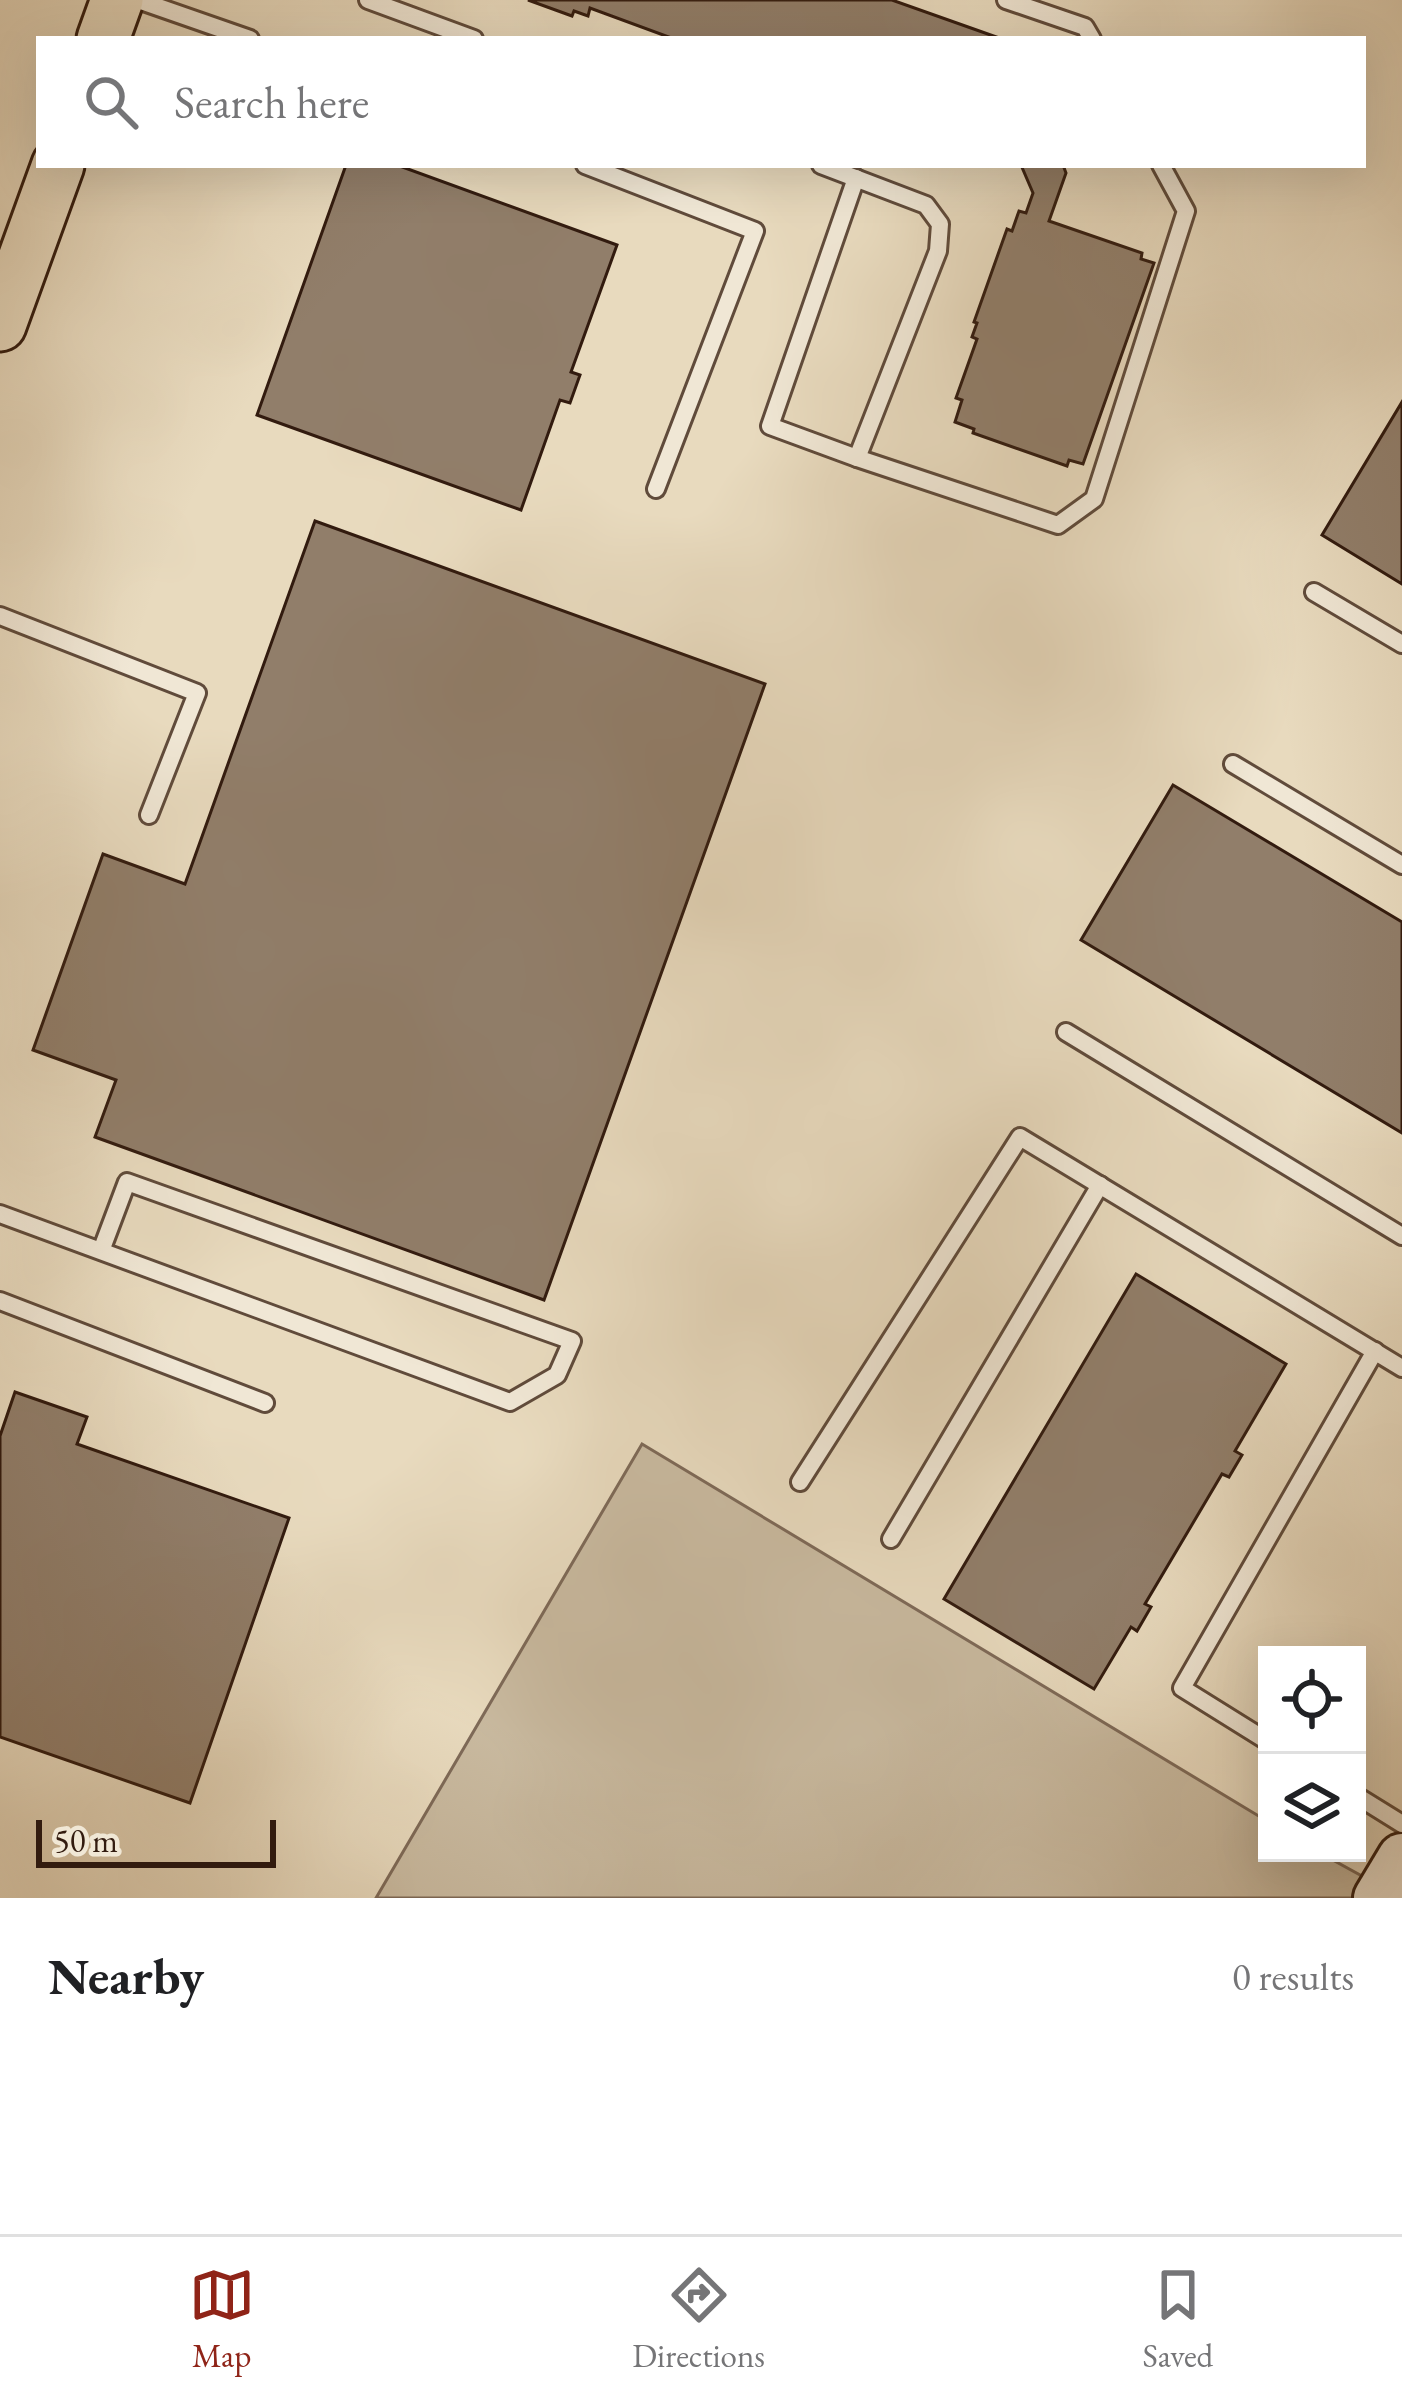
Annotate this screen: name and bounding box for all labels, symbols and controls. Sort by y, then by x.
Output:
search box [36,36,1366,168]
icon: search [78,69,144,135]
text: Search here [174,73,369,131]
map controls [1258,1646,1366,1862]
button: locate [1258,1646,1366,1754]
button: layers [1258,1754,1366,1862]
scale bar [36,1814,276,1867]
text: 50 m [54,1819,118,1862]
text: Nearby [48,1943,204,2009]
text: 0 results [1232,1951,1354,2002]
tab: Map [189,2262,255,2377]
tab: Directions [632,2262,765,2377]
tab: Saved [1143,2262,1213,2377]

